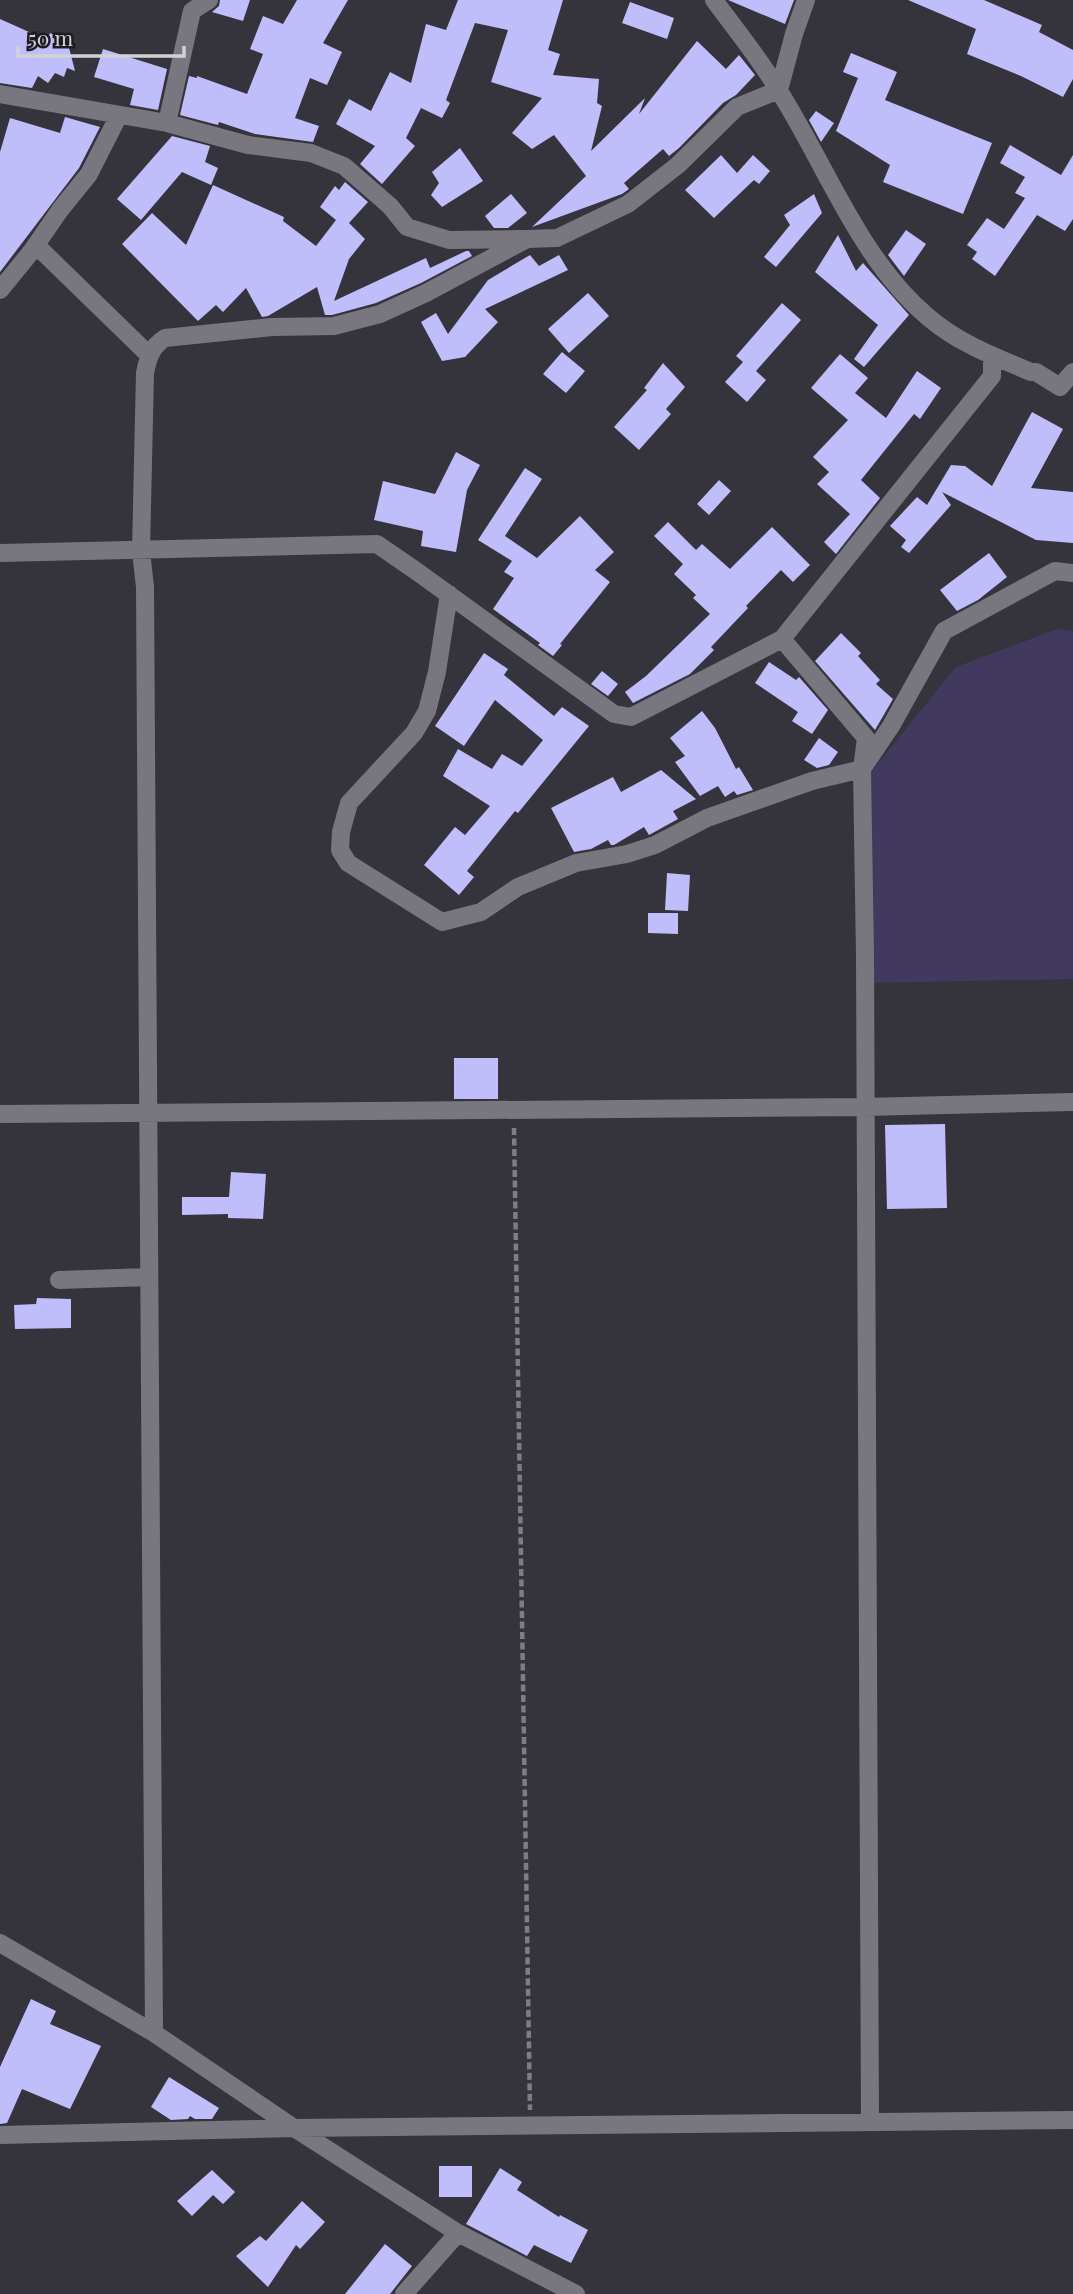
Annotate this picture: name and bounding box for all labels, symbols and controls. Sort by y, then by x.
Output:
scale bar [18,14,184,58]
text: 50 m [28,23,74,51]

